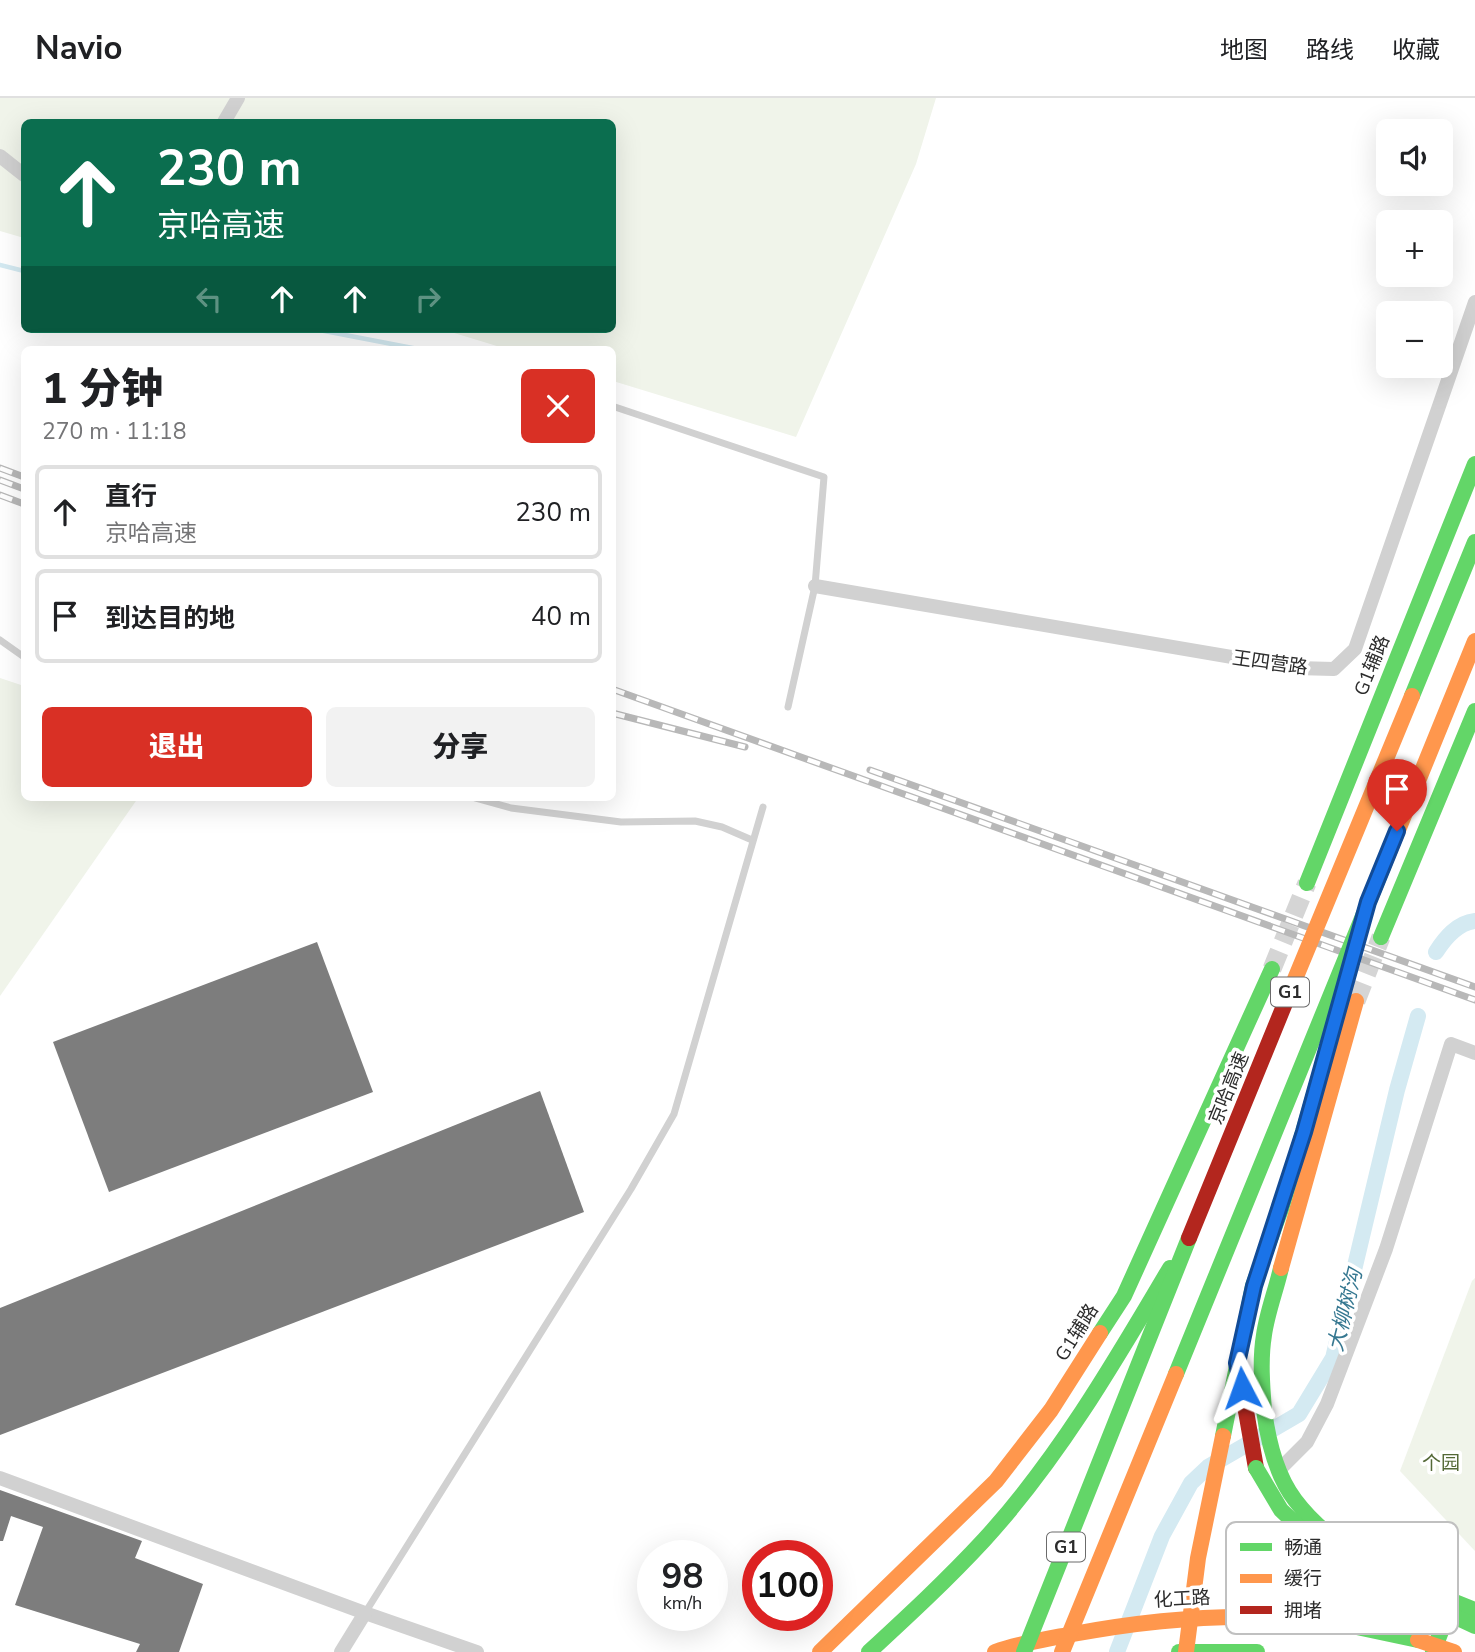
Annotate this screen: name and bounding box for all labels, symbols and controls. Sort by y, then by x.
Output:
text: Navio [35,26,122,71]
text: 地图 [1220,34,1268,66]
text: 路线 [1306,34,1354,66]
text: 收藏 [1392,34,1440,66]
map controls [1376,119,1453,378]
button: sound [1376,119,1453,196]
text: 230 m [157,135,301,202]
icon: ahead [42,147,133,238]
text: 京哈高速 [157,204,285,247]
button: + [1376,210,1453,287]
icon: left [190,280,228,318]
icon: ahead [263,280,301,318]
icon: ahead [336,280,374,318]
icon: right [409,280,447,318]
button: − [1376,301,1453,378]
text: 1 分钟 [42,361,163,418]
button: close [521,369,595,443]
text: 270 m · 11:18 [42,416,187,447]
text: 直行 [105,479,157,514]
icon: ahead [46,493,84,531]
text: 230 m [515,495,591,530]
text: 京哈高速 [105,518,197,549]
icon: arrive [46,597,84,635]
text: 40 m [531,599,591,634]
text: 到达目的地 [105,601,235,636]
street label: G1辅路 [1348,631,1396,700]
street label: 王四营路 [1230,645,1309,681]
button: 退出 [42,707,312,787]
button: 分享 [326,707,595,787]
pin [1367,759,1427,831]
icon: arrive [1378,770,1416,808]
road number: G1 [1271,978,1309,1006]
street label: 京哈高速 [1203,1048,1255,1128]
water label: 大柳树沟 [1321,1264,1369,1354]
street label: G1辅路 [1049,1299,1105,1366]
position arrow [1205,1351,1279,1425]
park label: 个园 [1422,1450,1460,1476]
legend [1226,1522,1458,1634]
road number: G1 [1047,1532,1085,1562]
text: 畅通 [1284,1535,1322,1561]
speed limit sign: 100 [742,1540,833,1631]
text: 98 [661,1553,704,1600]
text: 缓行 [1284,1566,1322,1592]
street label: 化工路 [1153,1585,1211,1613]
text: km/h [663,1591,702,1615]
text: 拥堵 [1284,1598,1322,1624]

